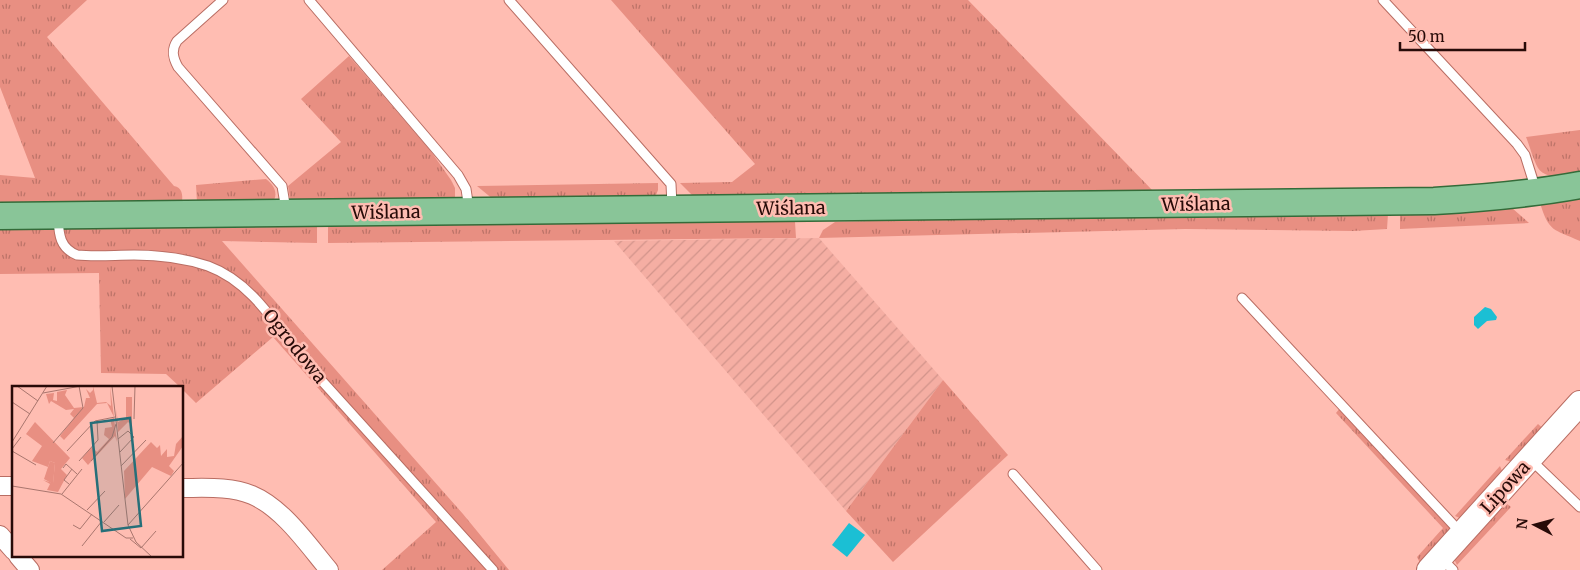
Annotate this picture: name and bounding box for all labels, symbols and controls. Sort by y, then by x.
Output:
scale bar [1400,20,1525,52]
text: 50 m [1408,27,1445,46]
street label: Wiślana [1160,192,1231,216]
street label: Wiślana [755,196,826,220]
street label: Wiślana [350,200,421,224]
street label: Ogrodowa [258,304,332,388]
inset map [12,386,184,558]
street label: Lipowa [1475,455,1535,518]
north arrow [1510,500,1560,550]
text: N [1513,517,1532,530]

